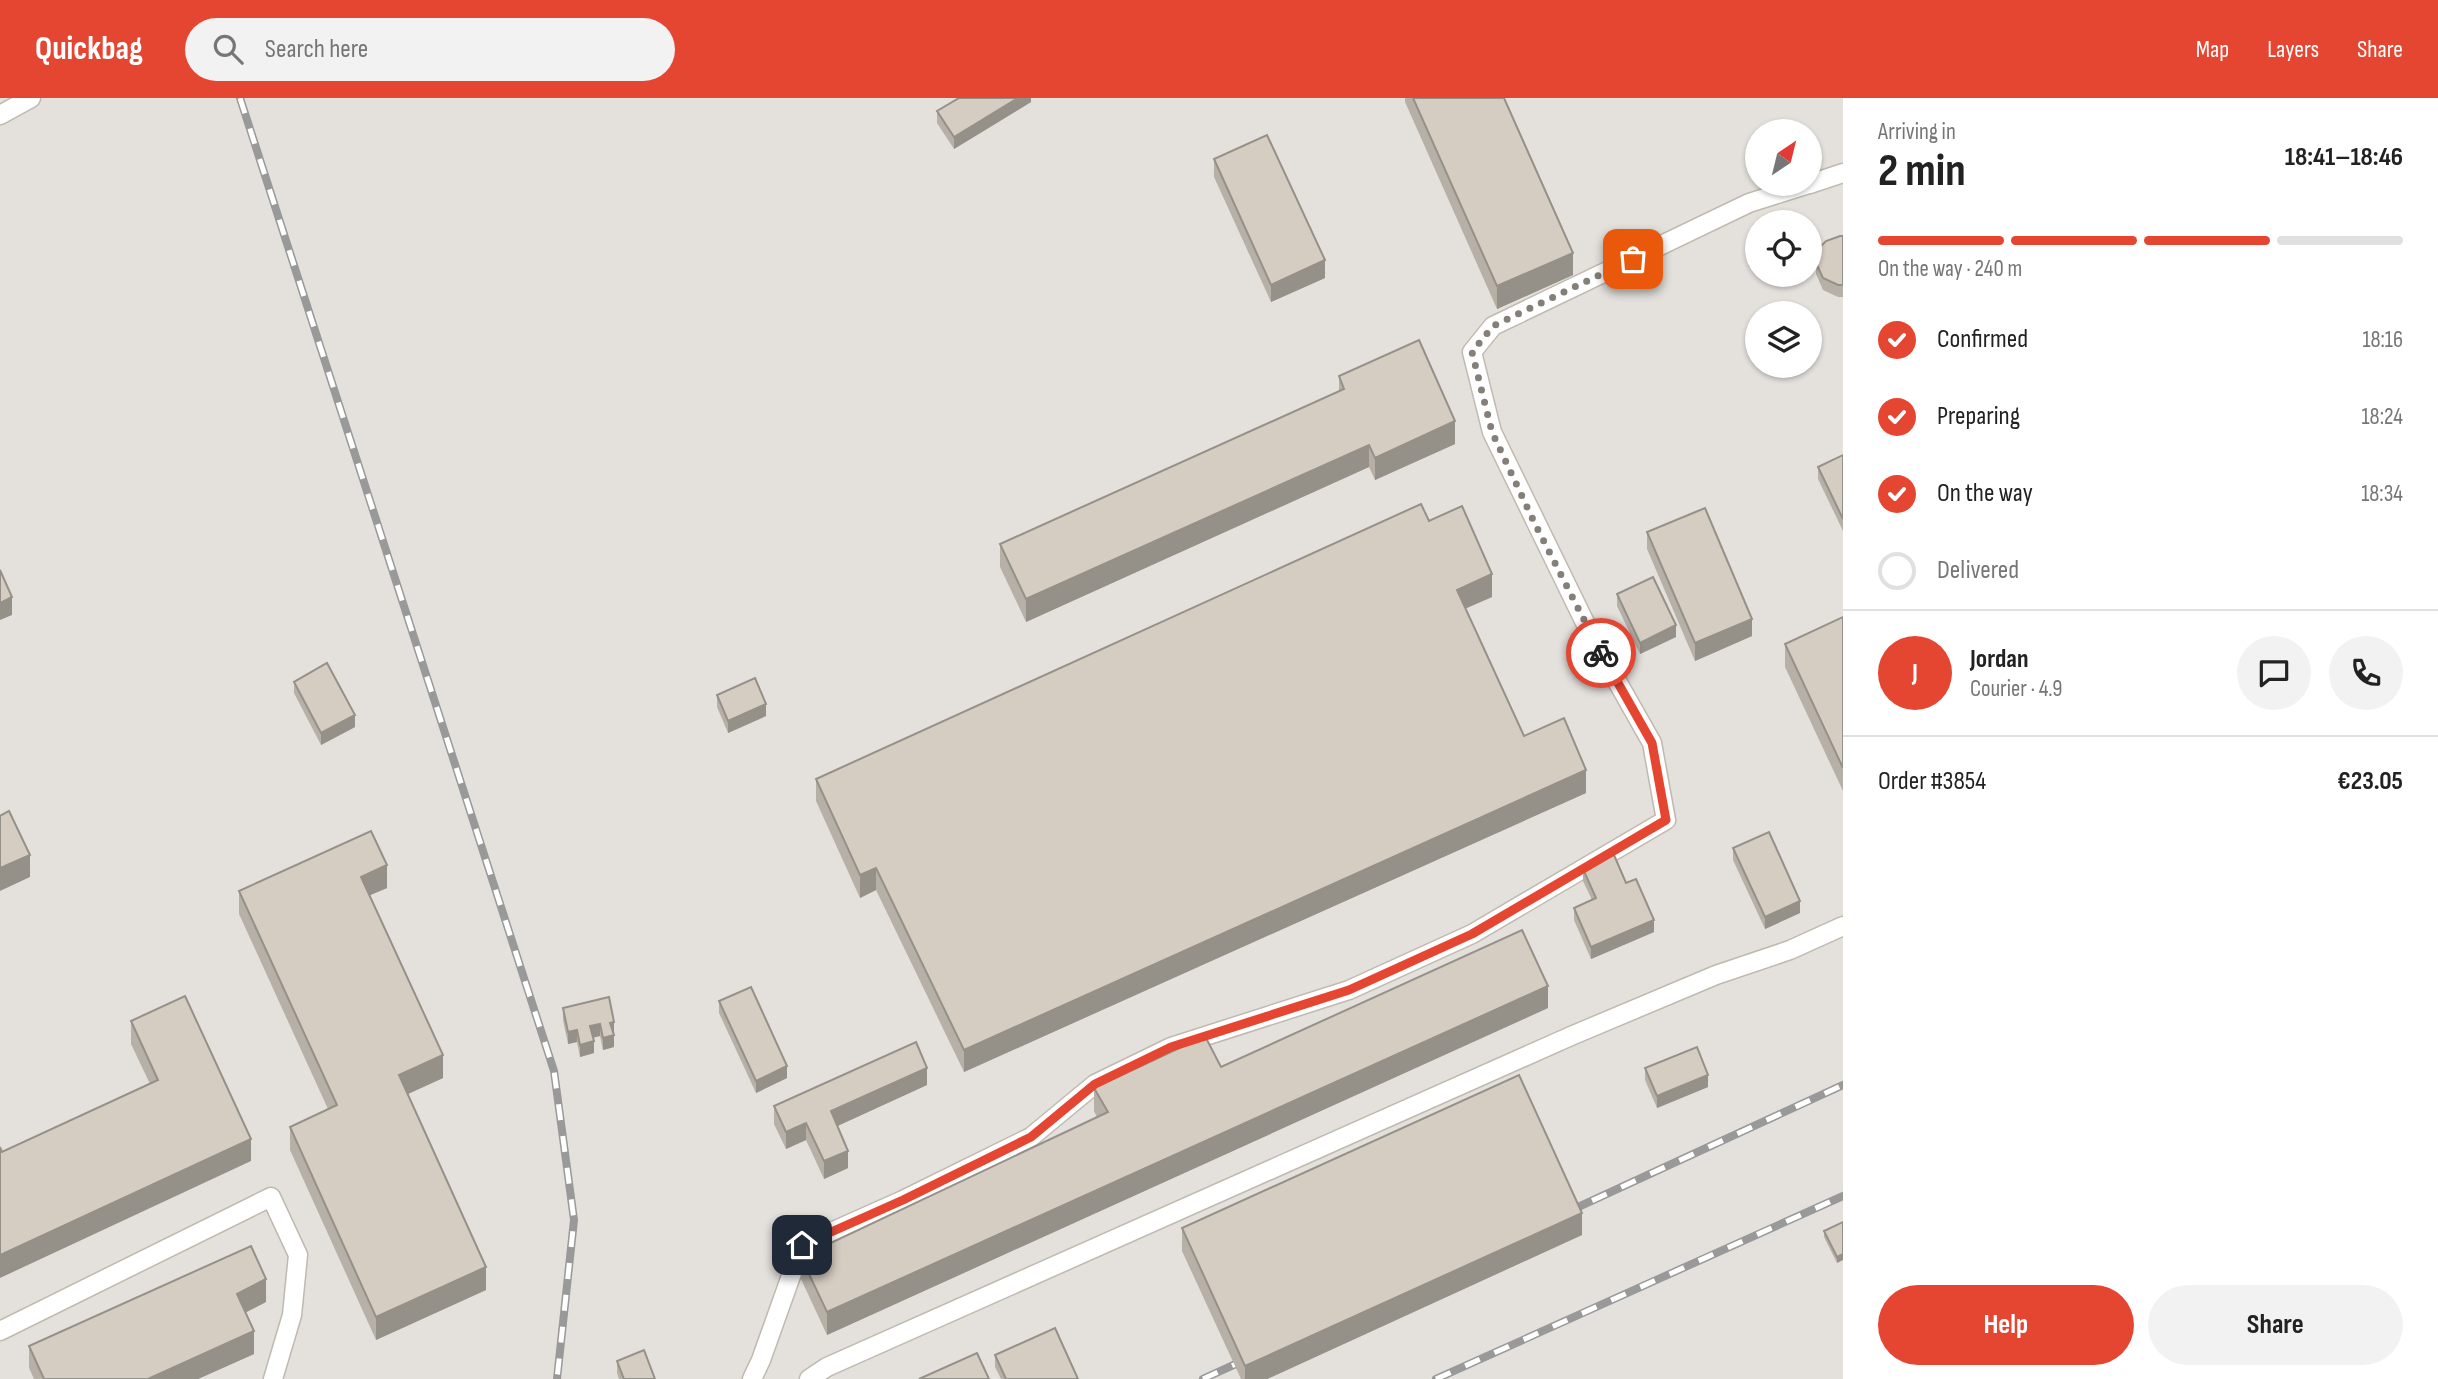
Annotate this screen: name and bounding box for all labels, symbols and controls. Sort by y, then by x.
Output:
search box [185,18,675,81]
text: Quickbag [35,29,143,69]
icon: search [209,30,247,68]
text: Search here [265,34,368,65]
text: Map [2196,35,2229,64]
text: Layers [2267,35,2319,64]
text: Share [2357,35,2403,64]
text: Arriving in [1878,118,1956,146]
north arrow [1745,119,1822,196]
map controls [1745,119,1822,378]
text: 18:41–18:46 [2285,142,2403,173]
text: 2 min [1878,144,1966,199]
button: locate [1745,210,1822,287]
pin [1603,229,1663,289]
icon: bag [1614,240,1652,278]
text: On the way · 240 m [1878,255,2022,283]
button: layers [1745,301,1822,378]
icon: check [1878,321,1916,359]
text: Confirmed [1937,324,2028,355]
text: 18:16 [2362,326,2403,354]
icon: check [1878,398,1916,436]
text: Preparing [1937,401,2020,432]
text: 18:24 [2362,403,2403,431]
icon: check [1878,475,1916,513]
text: On the way [1937,478,2033,509]
text: 18:34 [2361,480,2403,508]
text: Delivered [1937,555,2019,586]
courier [1566,618,1636,688]
icon: bike [1582,634,1620,672]
button: chat [2237,636,2311,710]
button: phone [2329,636,2403,710]
text: Jordan [1970,644,2028,675]
text: J [1912,658,1918,689]
text: Courier · 4.9 [1970,675,2062,703]
text: Order #3854 [1878,766,1986,797]
text: €23.05 [2337,766,2403,797]
pin [772,1215,832,1275]
icon: home [783,1226,821,1264]
button: Help [1878,1285,2134,1365]
button: Share [2148,1285,2403,1365]

